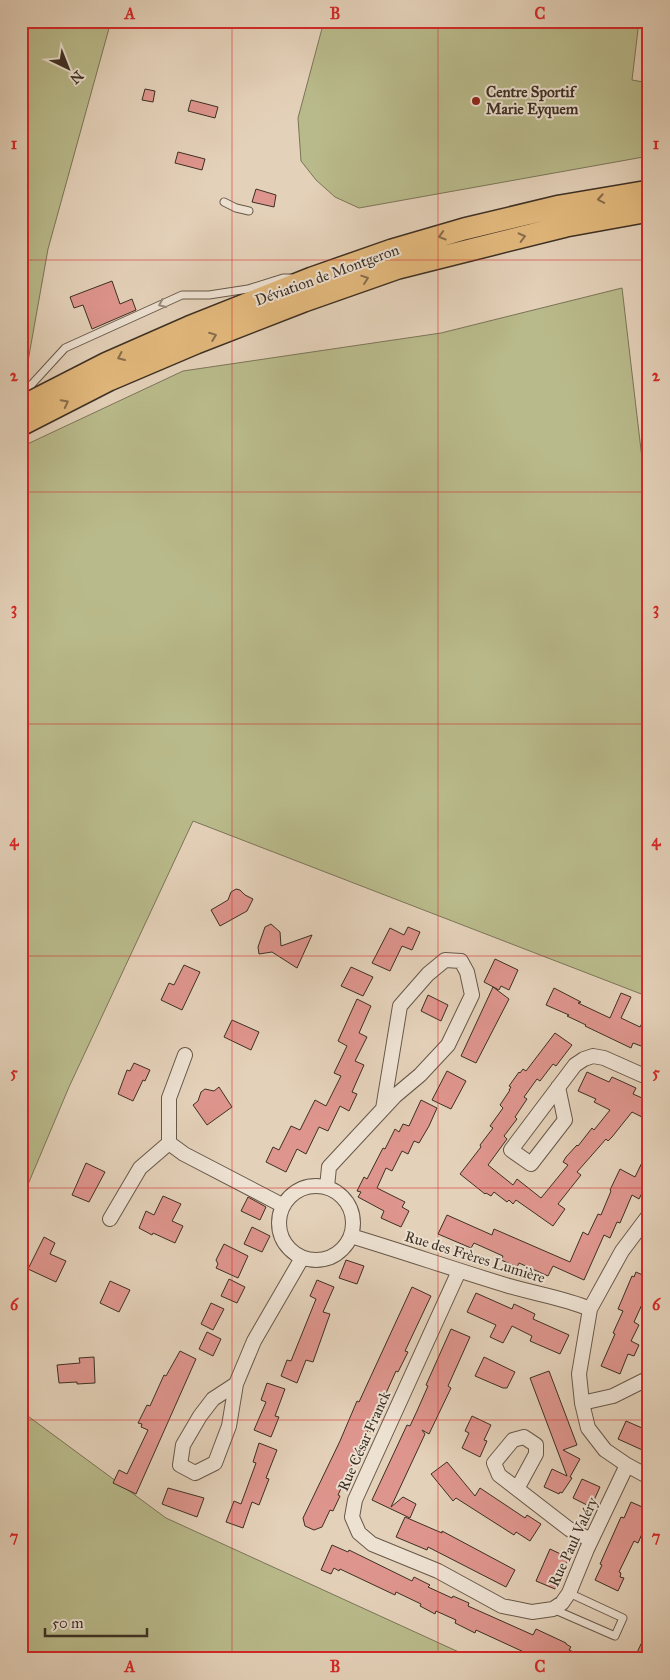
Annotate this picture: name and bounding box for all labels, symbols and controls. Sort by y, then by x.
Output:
text: A [124,4,136,23]
text: B [330,4,340,23]
text: C [535,4,546,23]
north arrow [42,42,92,92]
text: N [66,67,87,87]
place label: Centre Sportif Marie Eyquem [486,83,579,119]
marker: Centre Sportif Marie Eyquem [470,95,482,107]
text: 1 [11,134,18,153]
text: 1 [653,134,660,153]
one-way arrow [596,194,605,204]
one-way arrow [439,230,447,240]
one-way arrow [517,232,526,243]
street label: Déviation de Montgeron [252,241,402,309]
one-way arrow [360,275,369,285]
one-way arrow [158,298,167,309]
one-way arrow [208,332,216,342]
one-way arrow [117,350,126,361]
text: 2 [10,366,19,385]
text: 2 [652,366,661,385]
one-way arrow [59,399,68,409]
text: 3 [11,599,17,619]
text: 3 [653,599,659,619]
text: 4 [10,831,20,851]
text: 4 [652,831,662,851]
text: 5 [10,1063,18,1082]
text: 5 [652,1063,660,1082]
street label: Rue des Frères Lumière [403,1227,547,1287]
text: 6 [10,1295,19,1314]
text: 6 [652,1295,661,1314]
street label: Rue César Franck [334,1388,394,1494]
street label: Rue Paul Valéry [544,1494,602,1589]
text: 7 [10,1527,19,1546]
text: 7 [652,1527,661,1546]
scale bar [45,1605,148,1637]
text: 50 m [52,1614,84,1632]
text: A [124,1657,136,1676]
text: B [330,1657,340,1676]
text: C [535,1657,546,1676]

